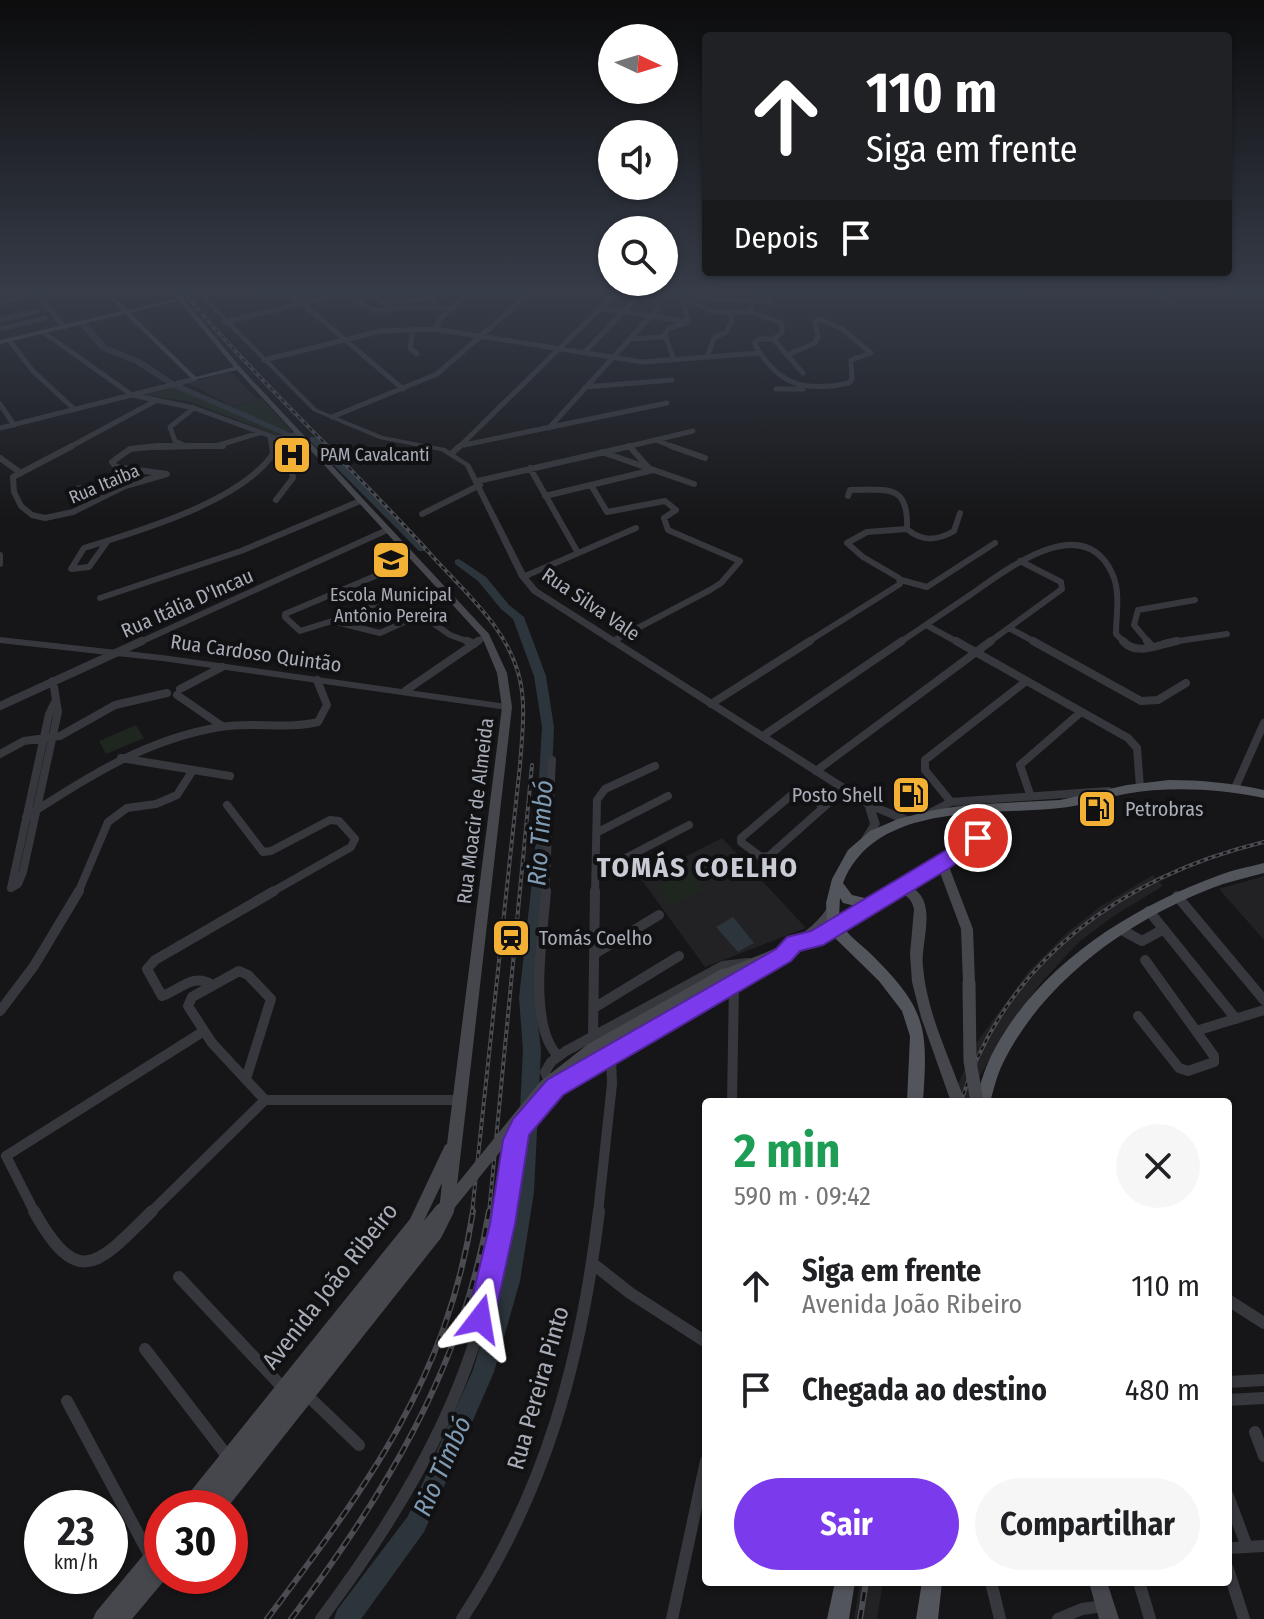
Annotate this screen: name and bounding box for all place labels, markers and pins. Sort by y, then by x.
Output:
hospital icon: PAM Cavalcanti [271,434,313,476]
place label: PAM Cavalcanti [320,444,430,466]
school or university icon: Escola Municipal Antônio Pereira [370,539,412,581]
place label: Escola Municipal Antônio Pereira [330,584,452,627]
fuel station icon: Posto Shell [890,774,932,816]
place label: Posto Shell [792,783,883,807]
fuel station icon: Petrobras [1076,788,1118,830]
place label: Petrobras [1125,797,1203,821]
pin [944,804,1012,872]
station icon: Tomás Coelho [490,917,532,959]
place label: Tomás Coelho [539,926,652,950]

